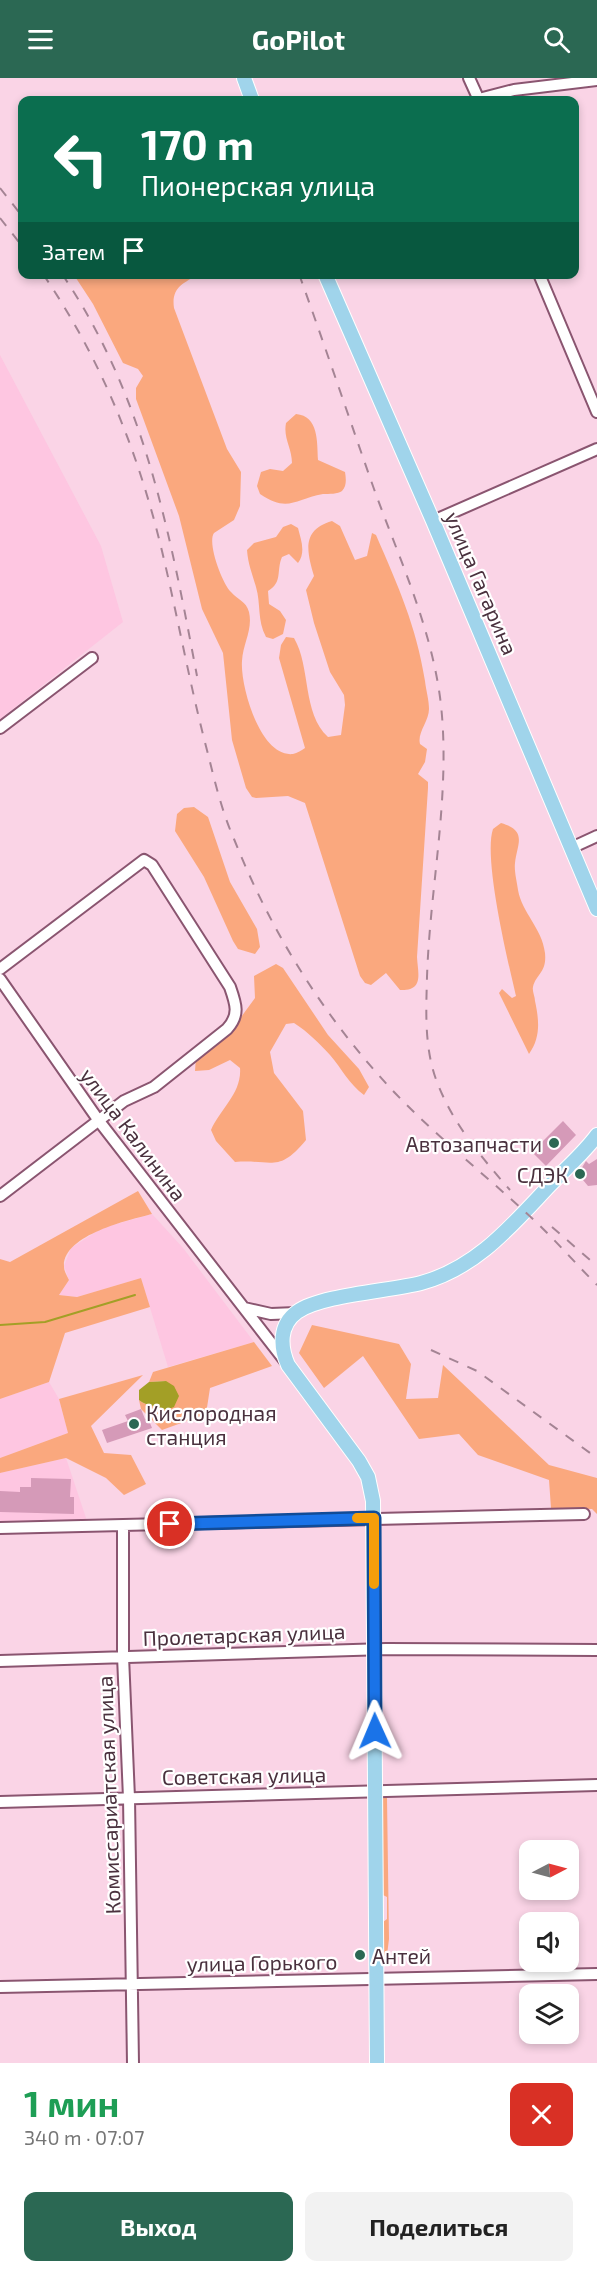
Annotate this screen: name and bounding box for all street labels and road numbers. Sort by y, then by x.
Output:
street label: улица Гагарина [440,508,523,659]
street label: улица Калинина [75,1063,192,1206]
street label: Пролетарская улица [142,1618,346,1651]
street label: Комиссариатская улица [91,1675,126,1915]
street label: Советская улица [162,1761,326,1790]
street label: улица Горького [186,1948,338,1977]

